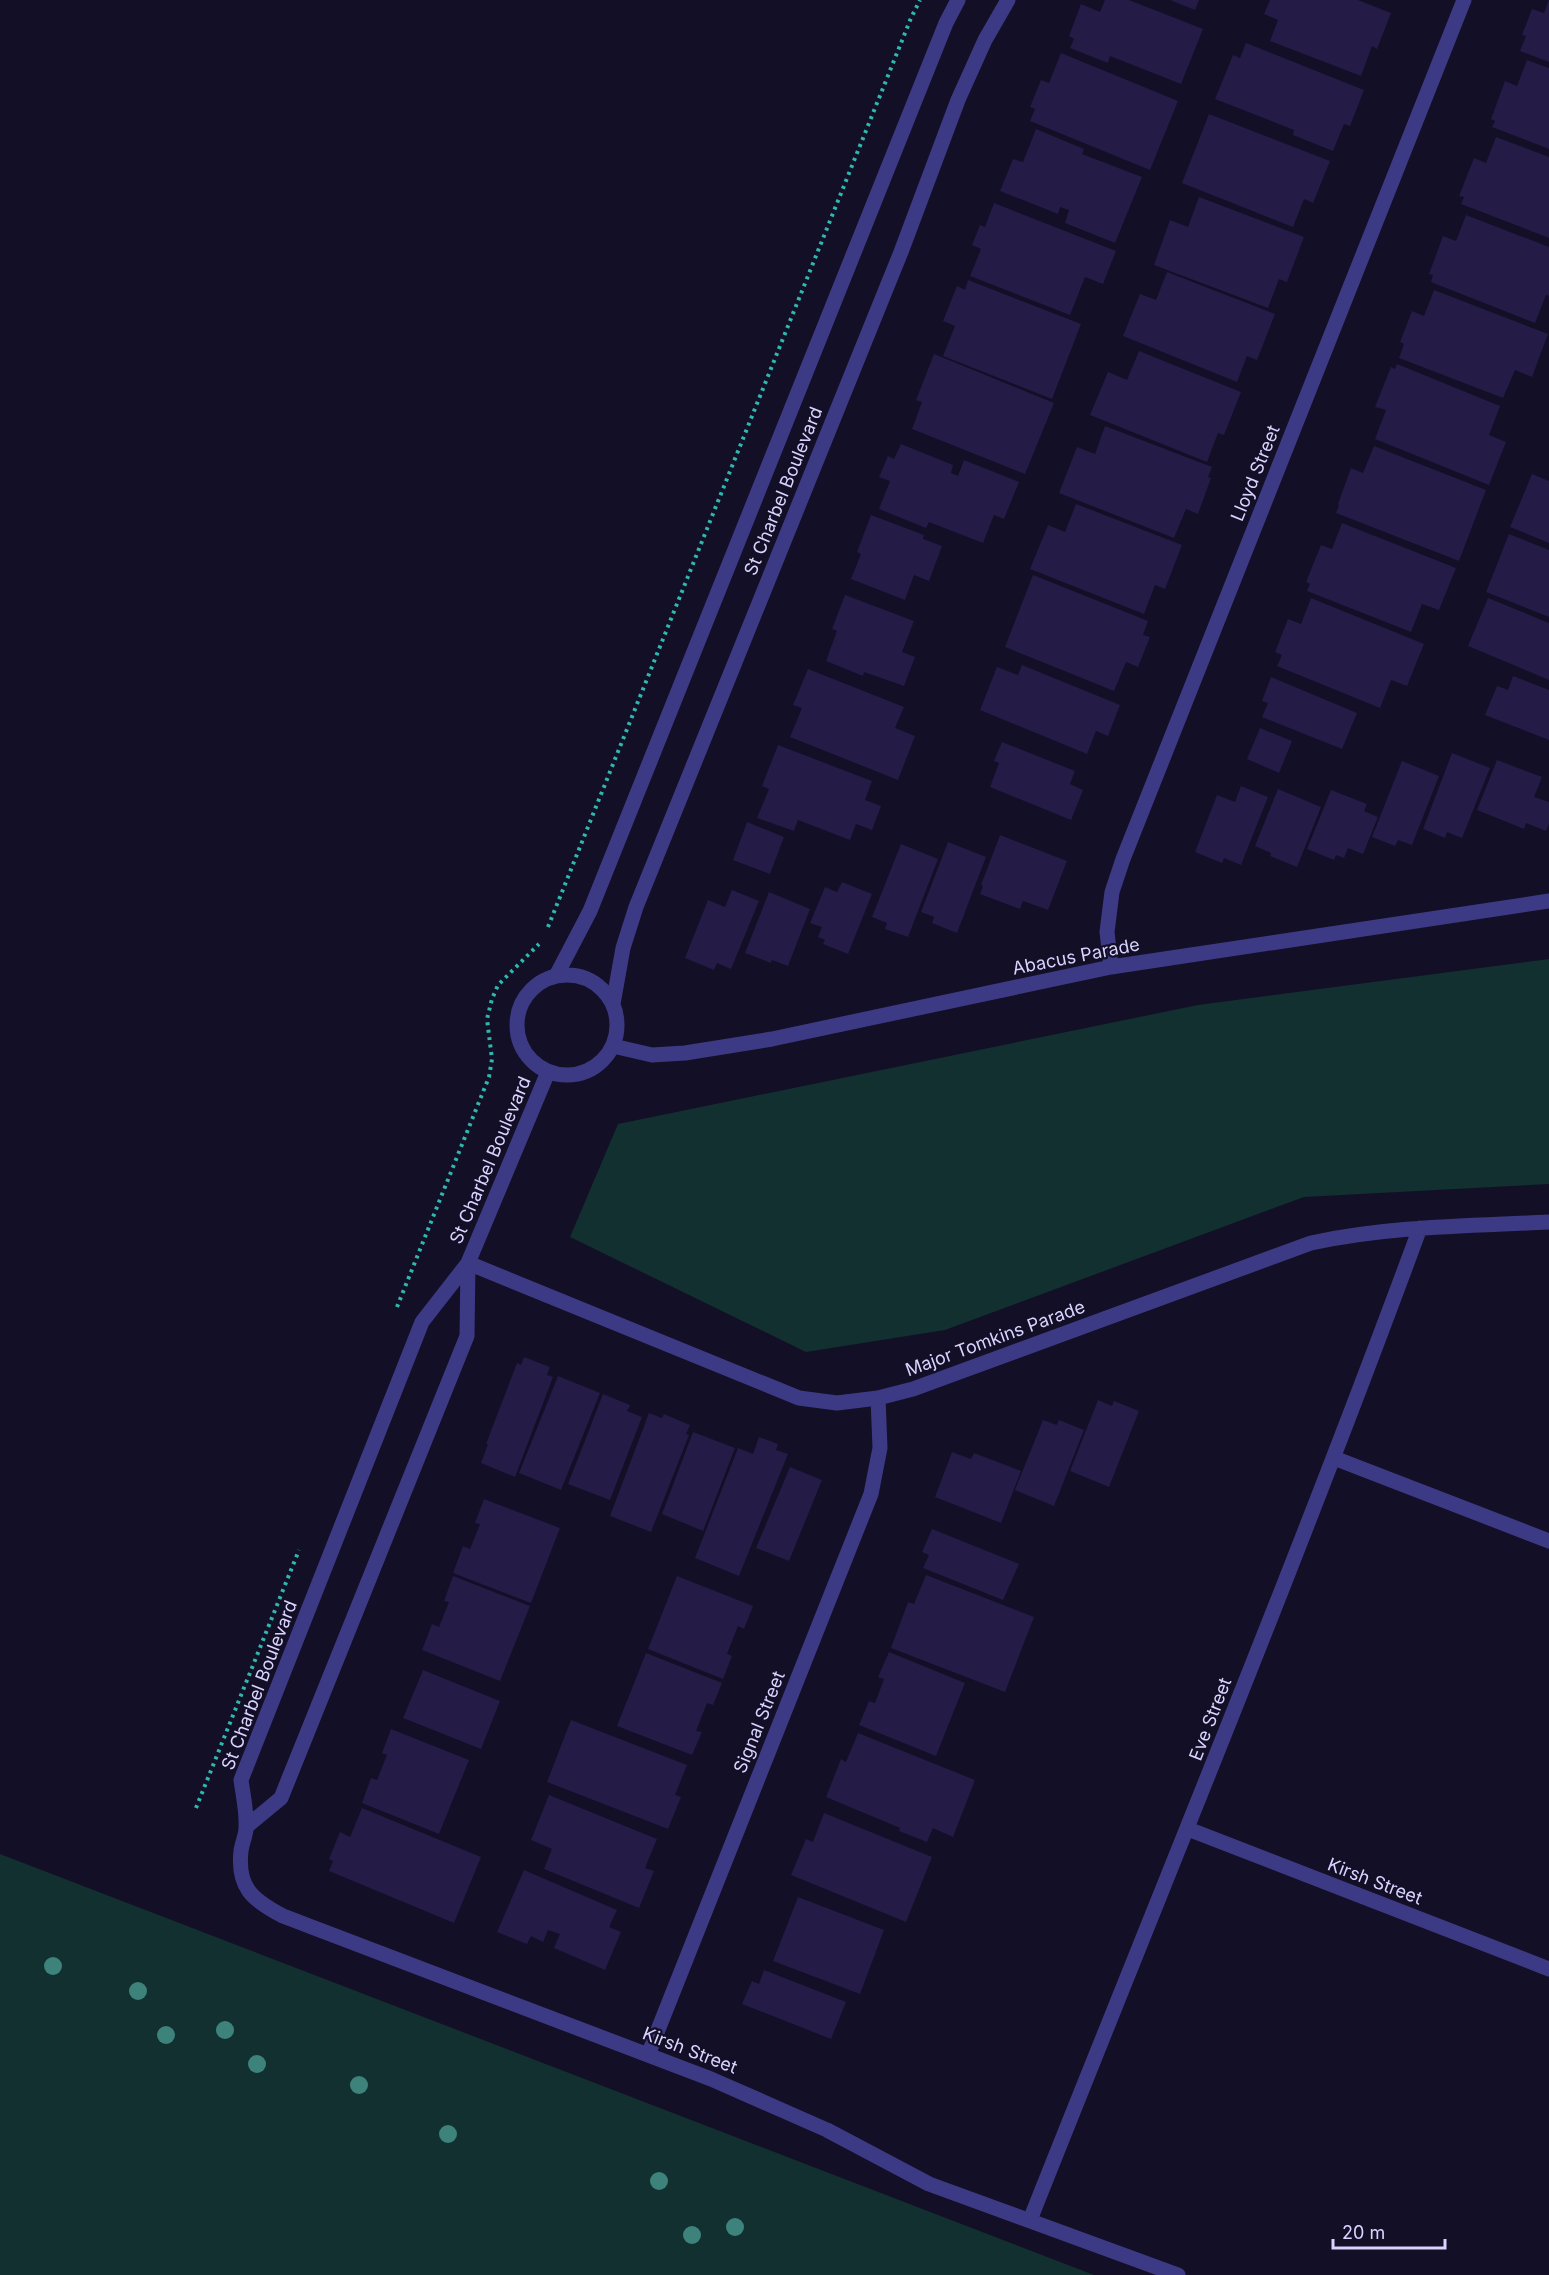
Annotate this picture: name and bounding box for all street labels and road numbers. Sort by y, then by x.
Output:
street label: St Charbel Boulevard [740,404,826,578]
street label: Lloyd Street [1226,422,1284,524]
street label: Abacus Parade [1011,933,1141,979]
street label: St Charbel Boulevard [445,1073,535,1247]
street label: Major Tomkins Parade [902,1296,1088,1380]
street label: St Charbel Boulevard [217,1597,301,1773]
street label: Signal Street [729,1668,789,1776]
street label: Eve Street [1185,1675,1235,1763]
street label: Kirsh Street [1325,1853,1425,1909]
street label: Kirsh Street [640,2022,740,2078]

